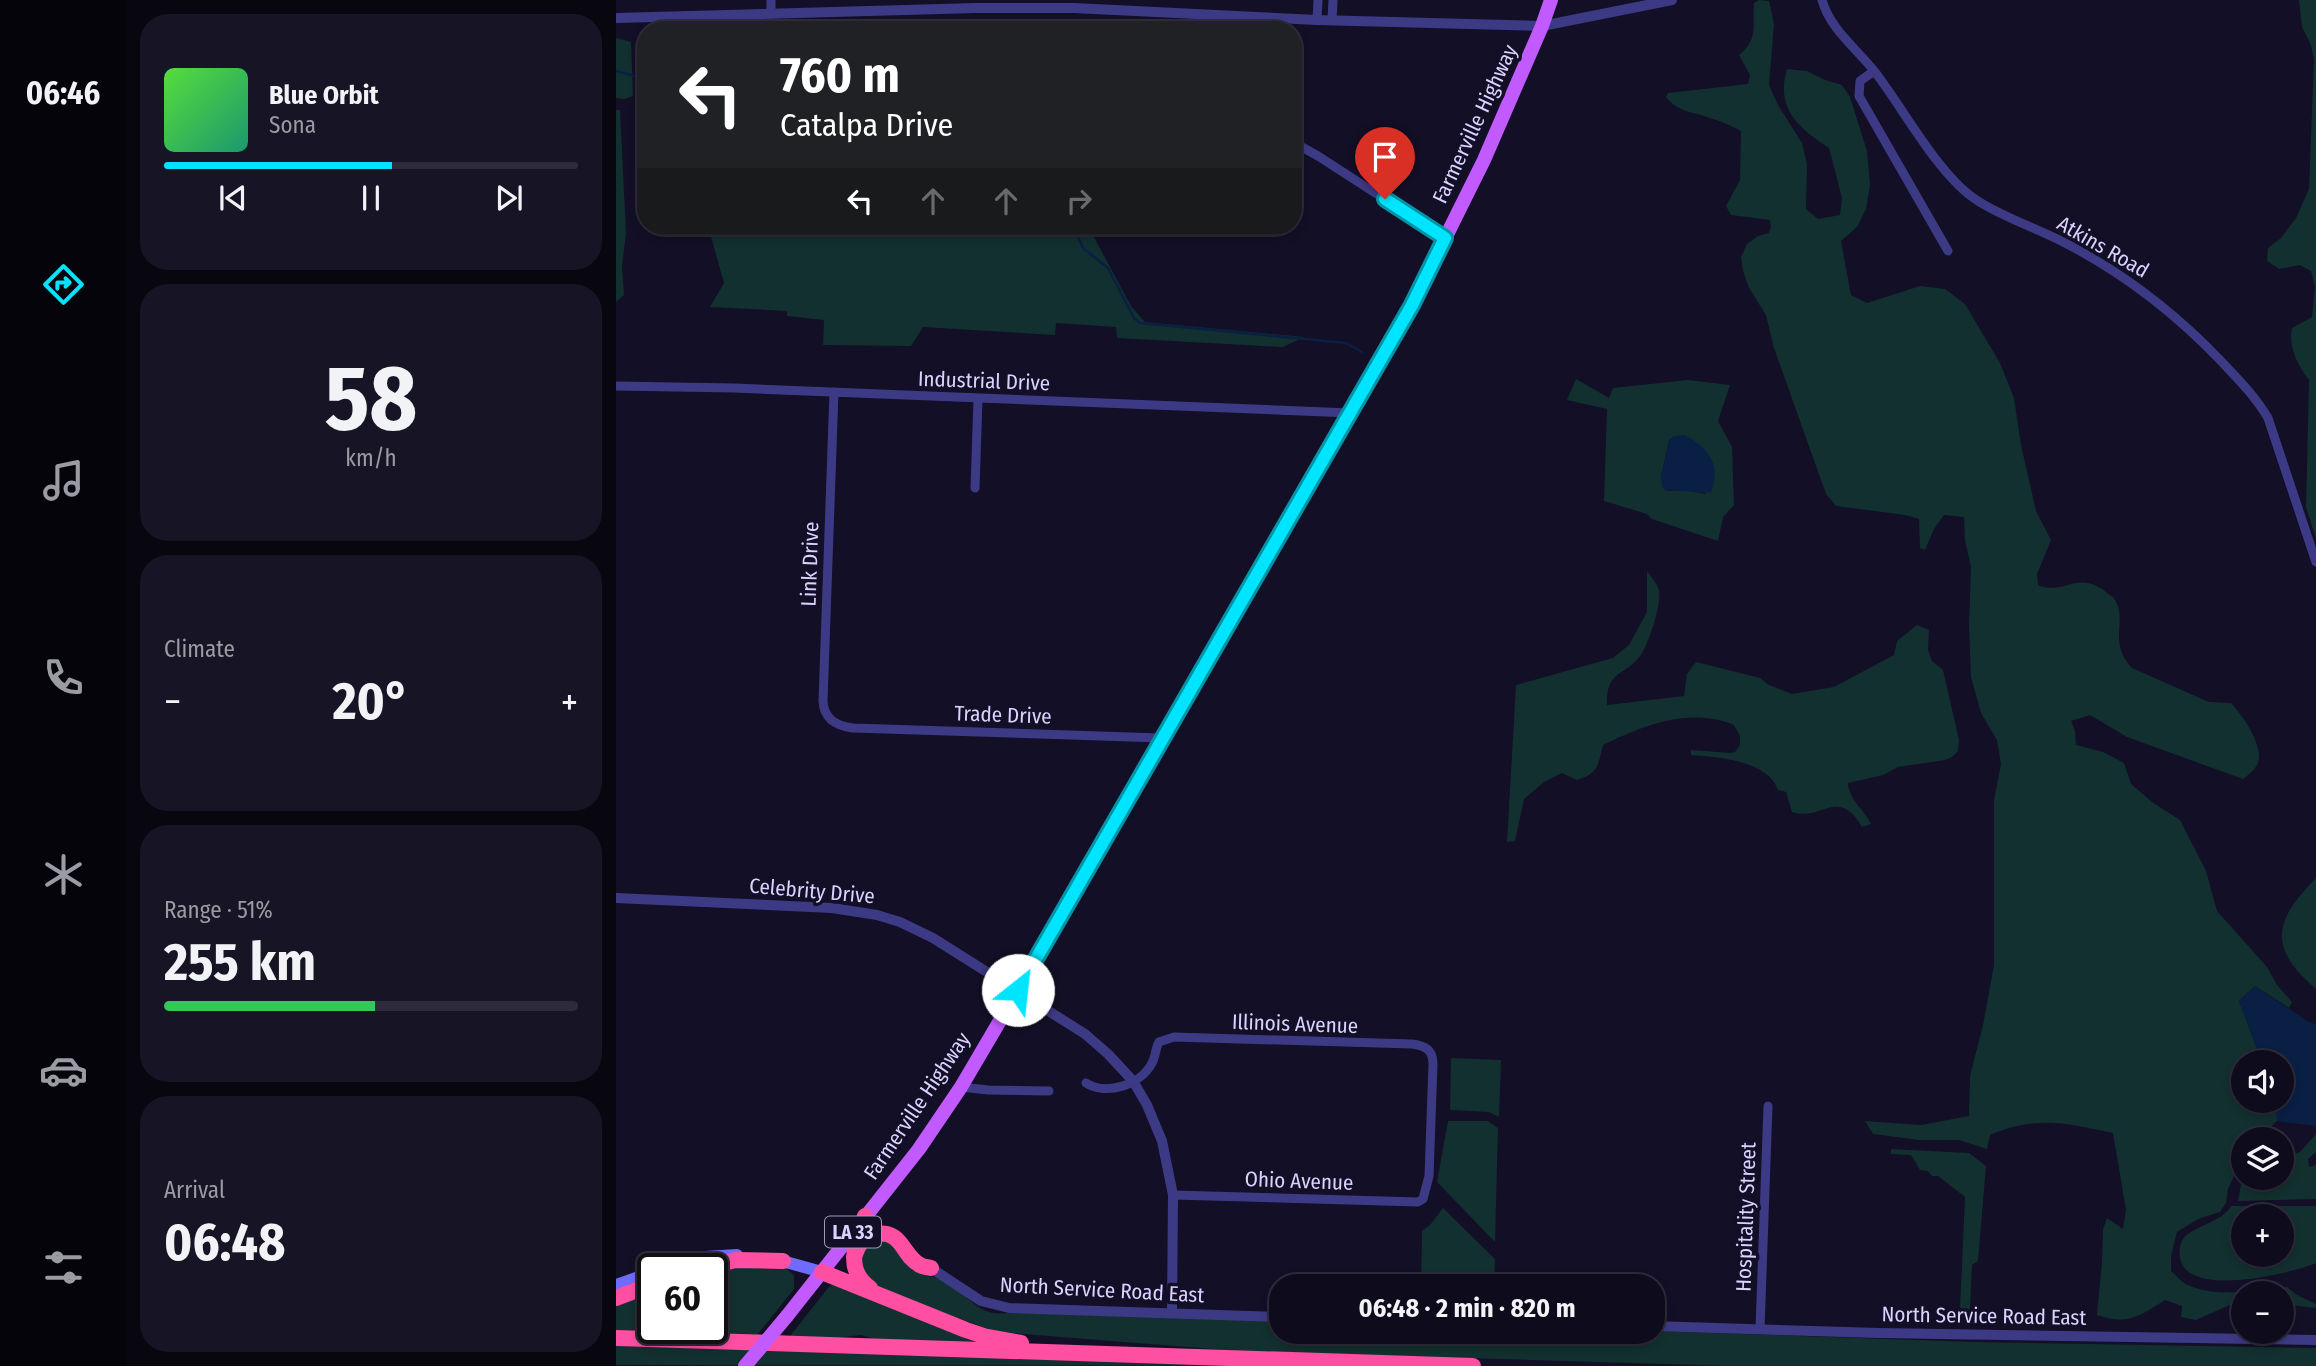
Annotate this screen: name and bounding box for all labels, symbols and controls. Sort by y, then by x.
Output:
street label: Farmerville Highway [1427,40,1523,207]
text: 760 m [780,46,900,105]
icon: left [665,49,756,140]
text: 06:46 [26,74,100,112]
text: Blue Orbit [269,80,379,111]
text: Catalpa Drive [780,106,953,144]
text: Sona [269,111,316,139]
pin [1355,127,1415,199]
icon: arrive [1366,138,1404,176]
icon: previous [214,179,252,217]
icon: pause [352,179,390,217]
icon: next [490,179,528,217]
icon: left [841,182,879,220]
icon: ahead [914,182,952,220]
icon: ahead [987,182,1025,220]
icon: right [1060,182,1098,220]
street label: Atkins Road [2053,210,2153,284]
icon: directions [39,260,88,309]
text: 58 [325,344,417,453]
street label: Industrial Drive [917,366,1051,396]
text: km/h [345,444,397,472]
icon: music [39,456,88,505]
street label: Link Drive [796,521,824,607]
text: Climate [164,635,235,663]
icon: phone [39,653,88,702]
text: 20° [333,670,409,733]
text: − [164,679,181,725]
text: + [561,679,578,725]
street label: Trade Drive [954,700,1052,730]
icon: climate [39,850,88,899]
street label: Celebrity Drive [748,873,876,909]
text: Range · 51% [164,896,273,924]
text: 255 km [164,931,316,994]
position arrow [981,953,1055,1027]
street label: Illinois Avenue [1231,1009,1359,1039]
street label: Farmerville Highway [858,1027,976,1185]
icon: car [39,1046,88,1095]
map controls [2231,1050,2294,1344]
button: sound [2231,1050,2294,1113]
button: layers [2231,1127,2294,1190]
street label: Hospitality Street [1730,1142,1762,1292]
street label: Ohio Avenue [1244,1166,1354,1196]
text: Arrival [164,1176,225,1204]
button: + [2231,1204,2294,1267]
text: 06:48 [164,1211,285,1274]
road number: LA 33 [825,1216,881,1248]
icon: filters [39,1243,88,1292]
speed limit sign: 60 [637,1253,728,1344]
street label: North Service Road East [999,1272,1205,1308]
button: − [2231,1281,2294,1344]
text: 06:48 · 2 min · 820 m [1359,1293,1575,1324]
street label: North Service Road East [1881,1301,2087,1331]

